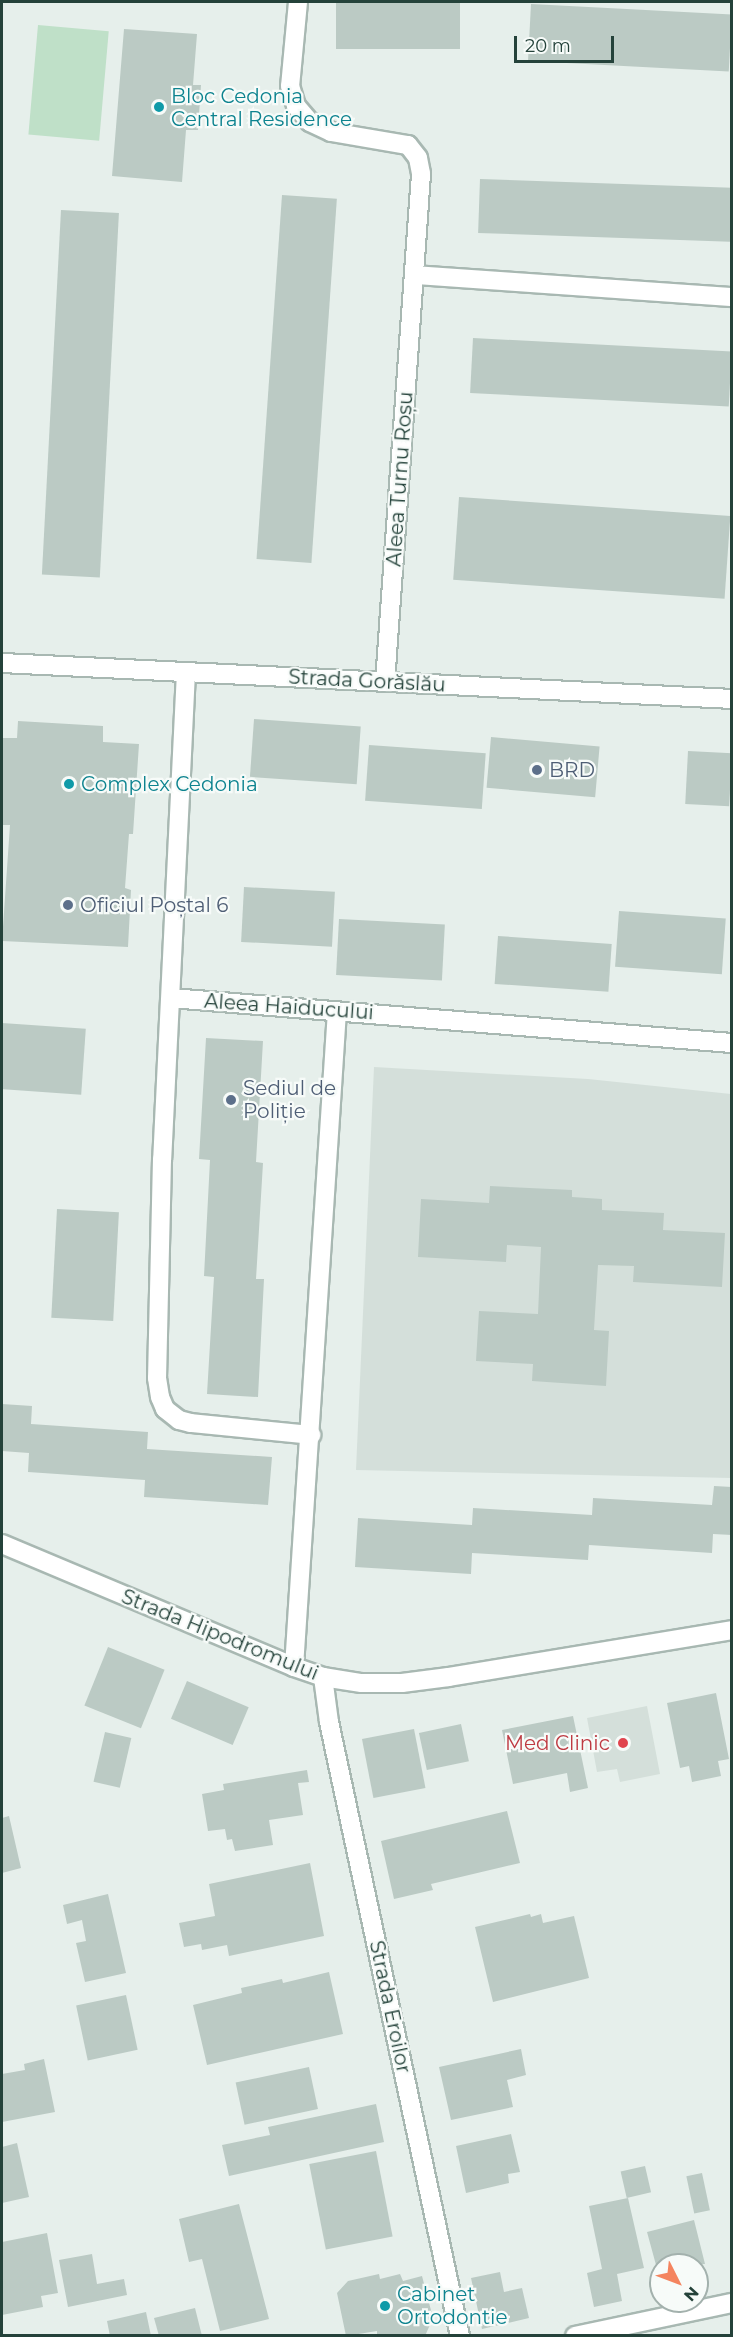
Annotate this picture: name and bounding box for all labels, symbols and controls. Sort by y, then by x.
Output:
scale bar [517,24,618,62]
text: 20 m [525,35,571,57]
place label: Bloc Cedonia Central Residence [171,84,352,131]
marker: Bloc Cedonia Central Residence [152,100,166,114]
street label: Aleea Turnu Roșu [382,391,418,567]
street label: Strada Gorăslău [288,665,446,697]
place label: BRD [549,758,595,782]
marker: BRD [530,763,544,777]
place label: Complex Cedonia [81,772,258,796]
marker: Complex Cedonia [62,777,76,791]
place label: Oficiul Poștal 6 [80,893,228,917]
marker: Oficiul Poștal 6 [61,898,75,912]
street label: Aleea Haiducului [203,989,375,1025]
place label: Sediul de Poliție [243,1076,336,1123]
marker: Sediul de Poliție [224,1093,238,1107]
street label: Strada Hipodromului [118,1584,322,1686]
place label: Med Clinic [505,1731,610,1755]
marker: Med Clinic [614,1734,632,1752]
street label: Strada Eroilor [364,1938,416,2076]
north arrow [649,2253,709,2313]
place label: Cabinet Ortodontie [397,2282,508,2329]
text: N [680,2283,703,2305]
marker: Cabinet Ortodontie [378,2299,392,2313]

